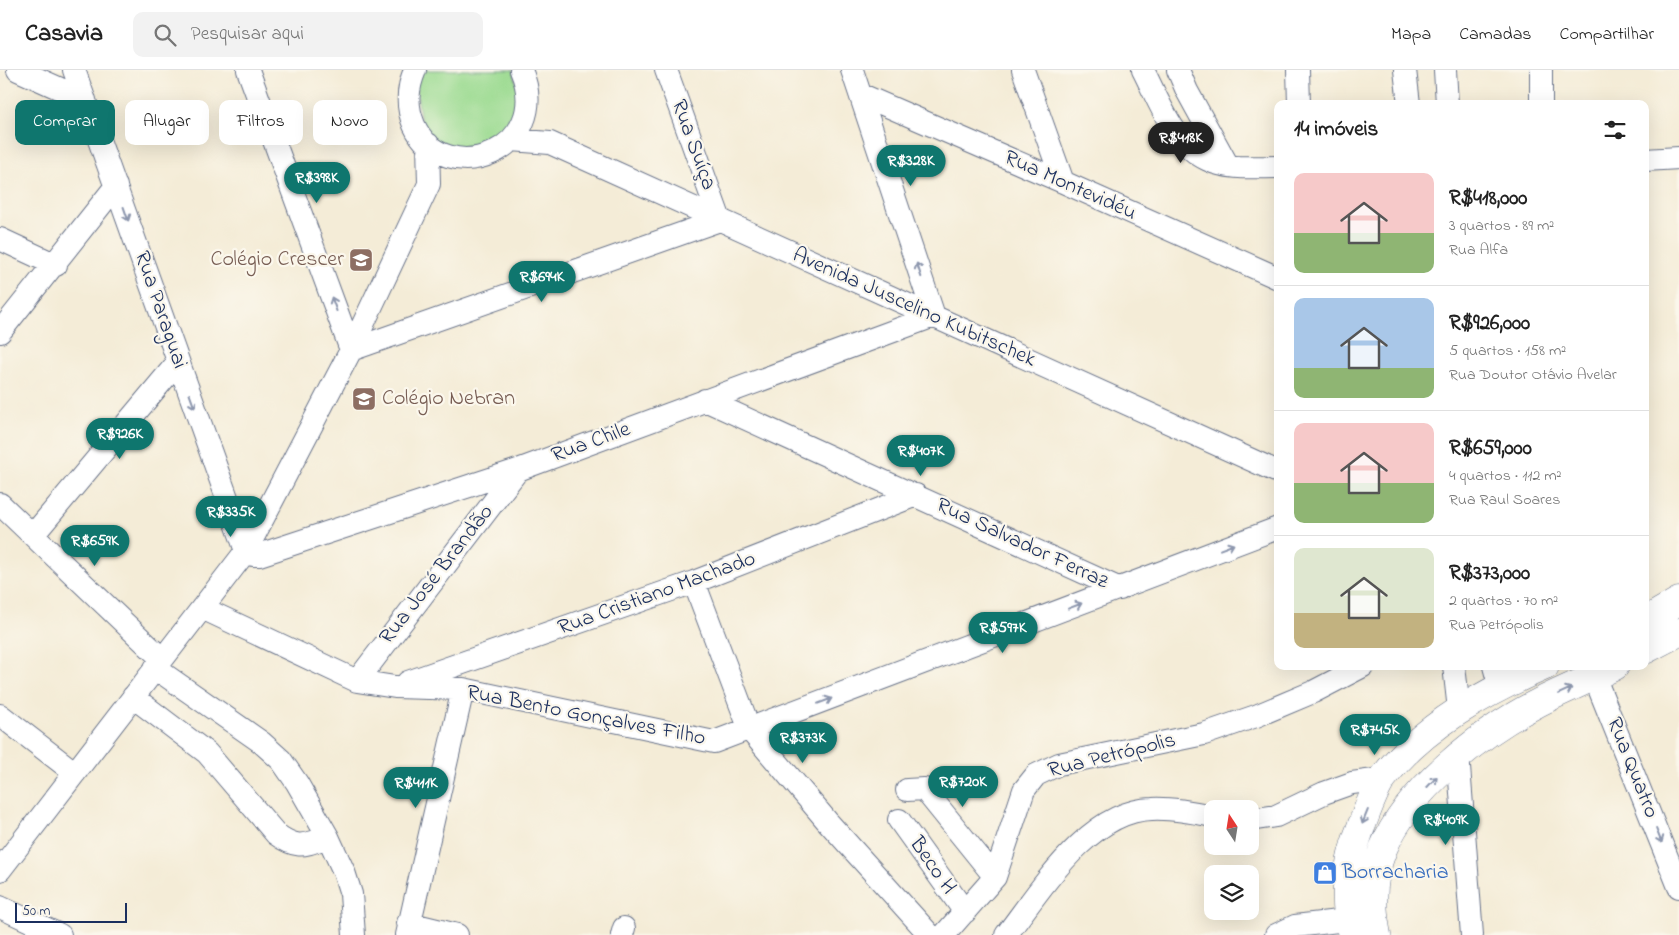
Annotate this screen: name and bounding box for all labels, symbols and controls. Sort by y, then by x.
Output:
search box [133,12,483,57]
text: Casavia [25,17,103,52]
icon: search [151,21,179,49]
text: Pesquisar aqui [191,21,304,48]
text: Mapa [1391,22,1431,48]
text: Camadas [1459,22,1532,48]
text: Compartilhar [1560,22,1654,48]
street label: Rua Suíça [662,95,724,195]
chip: Comprar [15,100,115,145]
chip: Alugar [125,100,209,145]
chip: Filtros [219,100,303,145]
chip: Novo [313,100,387,145]
text: 14 imóveis [1294,115,1378,145]
icon: filters [1601,116,1629,144]
pin: R$418K [1140,122,1222,164]
text: R$418K [1159,126,1203,150]
street label: Rua Montevidéu [999,142,1141,230]
pin: R$328K [870,144,952,187]
text: R$328K [888,149,934,173]
pin: R$398K [276,162,358,204]
text: R$398K [295,166,339,190]
text: R$418,000 [1449,184,1527,214]
icon: home [1334,193,1394,253]
one-way arrow [122,206,131,222]
text: 3 quartos · 89 m² [1449,214,1554,238]
text: Rua Alfa [1449,238,1508,262]
street label: Avenida Juscelino Kubitschek [787,240,1041,376]
place label: Colégio Crescer [210,244,344,277]
street label: Rua Paraguai [124,247,195,373]
school or university icon: Colégio Crescer [348,247,374,273]
pin: R$694K [501,260,583,303]
one-way arrow [913,262,923,278]
text: R$694K [520,265,564,289]
one-way arrow [329,297,338,313]
text: R$926,000 [1449,309,1530,339]
icon: home [1334,318,1394,378]
text: 5 quartos · 158 m² [1449,339,1566,363]
text: Rua Doutor Otávio Avelar [1449,363,1617,387]
place label: Colégio Nebran [382,383,515,416]
school or university icon: Colégio Nebran [351,386,377,412]
one-way arrow [188,393,197,408]
street label: Rua Chile [547,414,635,472]
pin: R$926K [79,418,161,460]
text: R$926K [97,422,143,446]
pin: R$407K [880,434,962,477]
text: R$659,000 [1449,434,1532,464]
text: R$407K [898,439,944,463]
icon: home [1334,443,1394,503]
text: 4 quartos · 112 m² [1449,464,1562,488]
text: Rua Raul Soares [1449,488,1560,512]
street label: Rua Salvador Ferraz [930,490,1114,598]
pin: R$335K [190,496,272,538]
street label: Rua José Brandão [372,498,502,652]
text: R$335K [207,500,255,524]
pin: R$659K [54,524,136,567]
text: R$659K [71,529,119,553]
one-way arrow [1219,542,1234,552]
street label: Rua Cristiano Machado [554,543,760,645]
text: R$373,000 [1449,559,1530,589]
icon: home [1334,568,1394,628]
text: 2 quartos · 70 m² [1449,589,1558,613]
one-way arrow [1067,601,1082,610]
pin: R$597K [962,612,1044,654]
text: Rua Petrópolis [1449,613,1544,637]
text: R$597K [980,616,1026,640]
street label: Rua Bento Gonçalves Filho [464,677,708,755]
one-way arrow [1557,685,1572,695]
one-way arrow [817,696,832,705]
street label: Rua Quatro [1597,713,1667,823]
pin: R$745K [1334,714,1416,756]
text: R$745K [1351,718,1399,742]
pin: R$373K [762,722,844,764]
street label: Rua Petrópolis [1045,725,1179,787]
text: R$373K [780,726,826,750]
pin: R$411K [375,766,457,809]
pin: R$720K [922,766,1004,808]
text: R$720K [939,770,987,794]
text: R$411K [394,771,438,795]
one-way arrow [1426,776,1438,788]
north arrow [1204,800,1259,855]
map controls [1204,800,1259,920]
pin: R$409K [1405,804,1487,846]
text: R$409K [1424,808,1468,832]
one-way arrow [1360,809,1369,824]
one-way arrow [1655,828,1664,843]
street label: Beco H [900,830,964,901]
place label: Borracharia [1341,857,1449,889]
shop icon: Borracharia [1312,860,1338,886]
button: layers [1204,865,1259,920]
scale bar [15,900,128,923]
text: 50 m [22,901,50,922]

